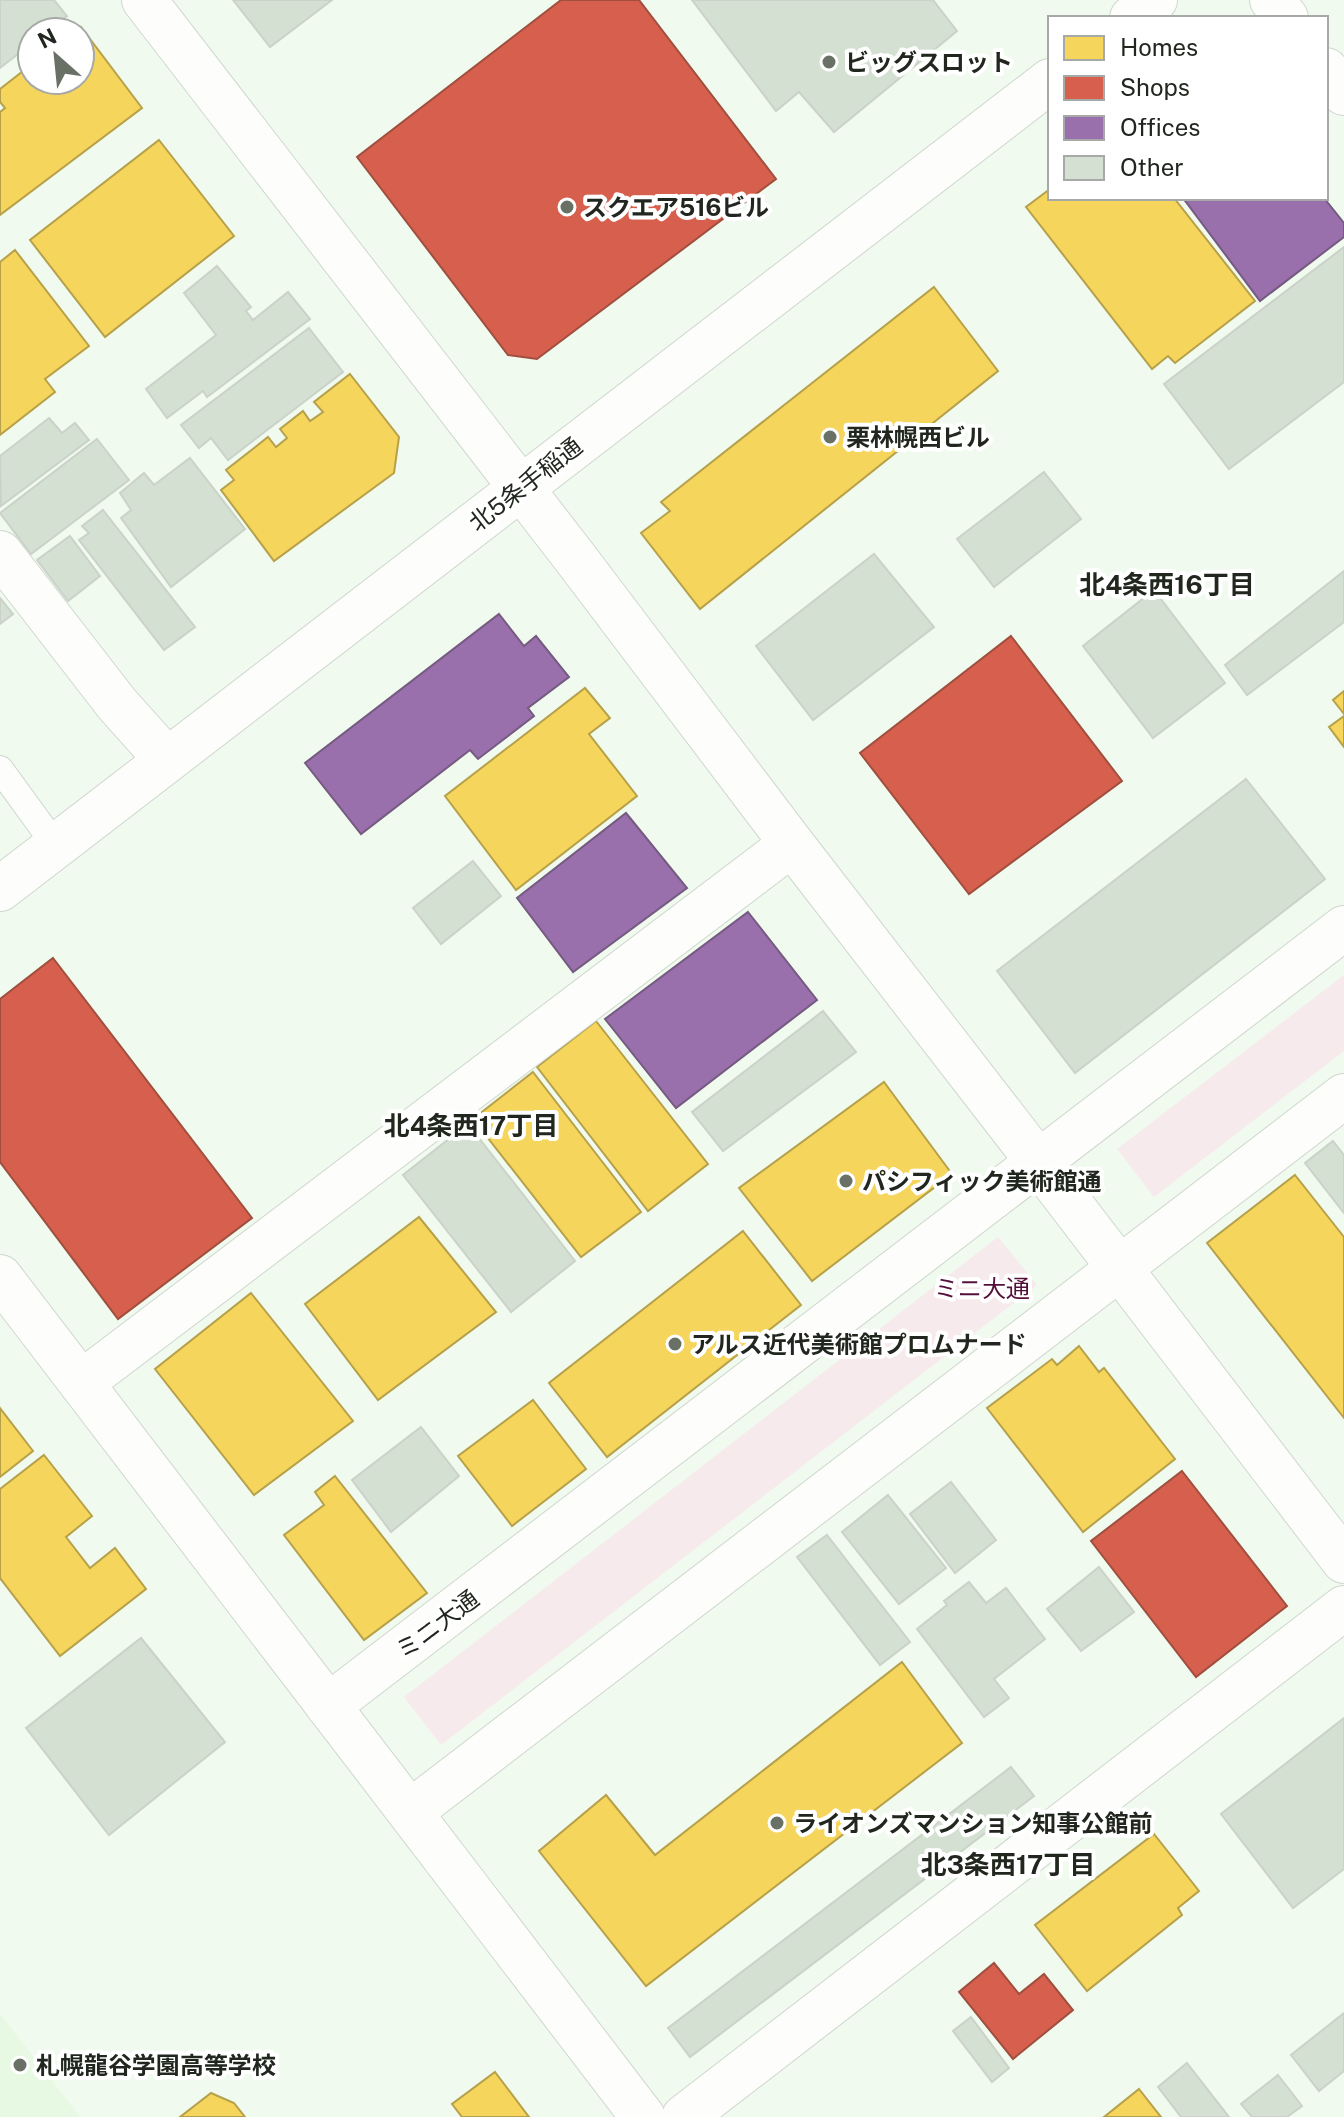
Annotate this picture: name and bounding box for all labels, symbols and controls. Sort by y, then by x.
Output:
north arrow [16,16,96,96]
legend [1048,16,1328,200]
text: N [33,23,60,54]
text: Homes [1120,33,1198,61]
place label: ビッグスロット [845,48,1013,76]
marker: ビッグスロット [820,53,838,71]
text: Shops [1120,73,1190,101]
text: Offices [1120,113,1200,141]
text: Other [1120,153,1184,181]
place label: スクエア516ビル [583,193,769,221]
marker: スクエア516ビル [558,198,576,216]
place label: 栗林幌西ビル [846,423,990,451]
marker: 栗林幌西ビル [821,428,839,446]
street label: 北5条手稲通 [463,431,587,537]
district label: 北4条西16丁目 [1079,569,1255,600]
district label: 北4条西17丁目 [384,1110,558,1141]
place label: パシフィック美術館通 [862,1167,1102,1195]
marker: パシフィック美術館通 [837,1172,855,1190]
park label: ミニ大通 [934,1274,1030,1302]
place label: アルス近代美術館プロムナード [691,1330,1027,1358]
marker: アルス近代美術館プロムナード [666,1335,684,1353]
street label: ミニ大通 [390,1584,484,1664]
place label: ライオンズマンション知事公館前 [793,1809,1153,1837]
marker: ライオンズマンション知事公館前 [768,1814,786,1832]
district label: 北3条西17丁目 [921,1849,1095,1880]
place label: 札幌龍谷学園高等学校 [36,2051,276,2079]
marker: 札幌龍谷学園高等学校 [11,2056,29,2074]

